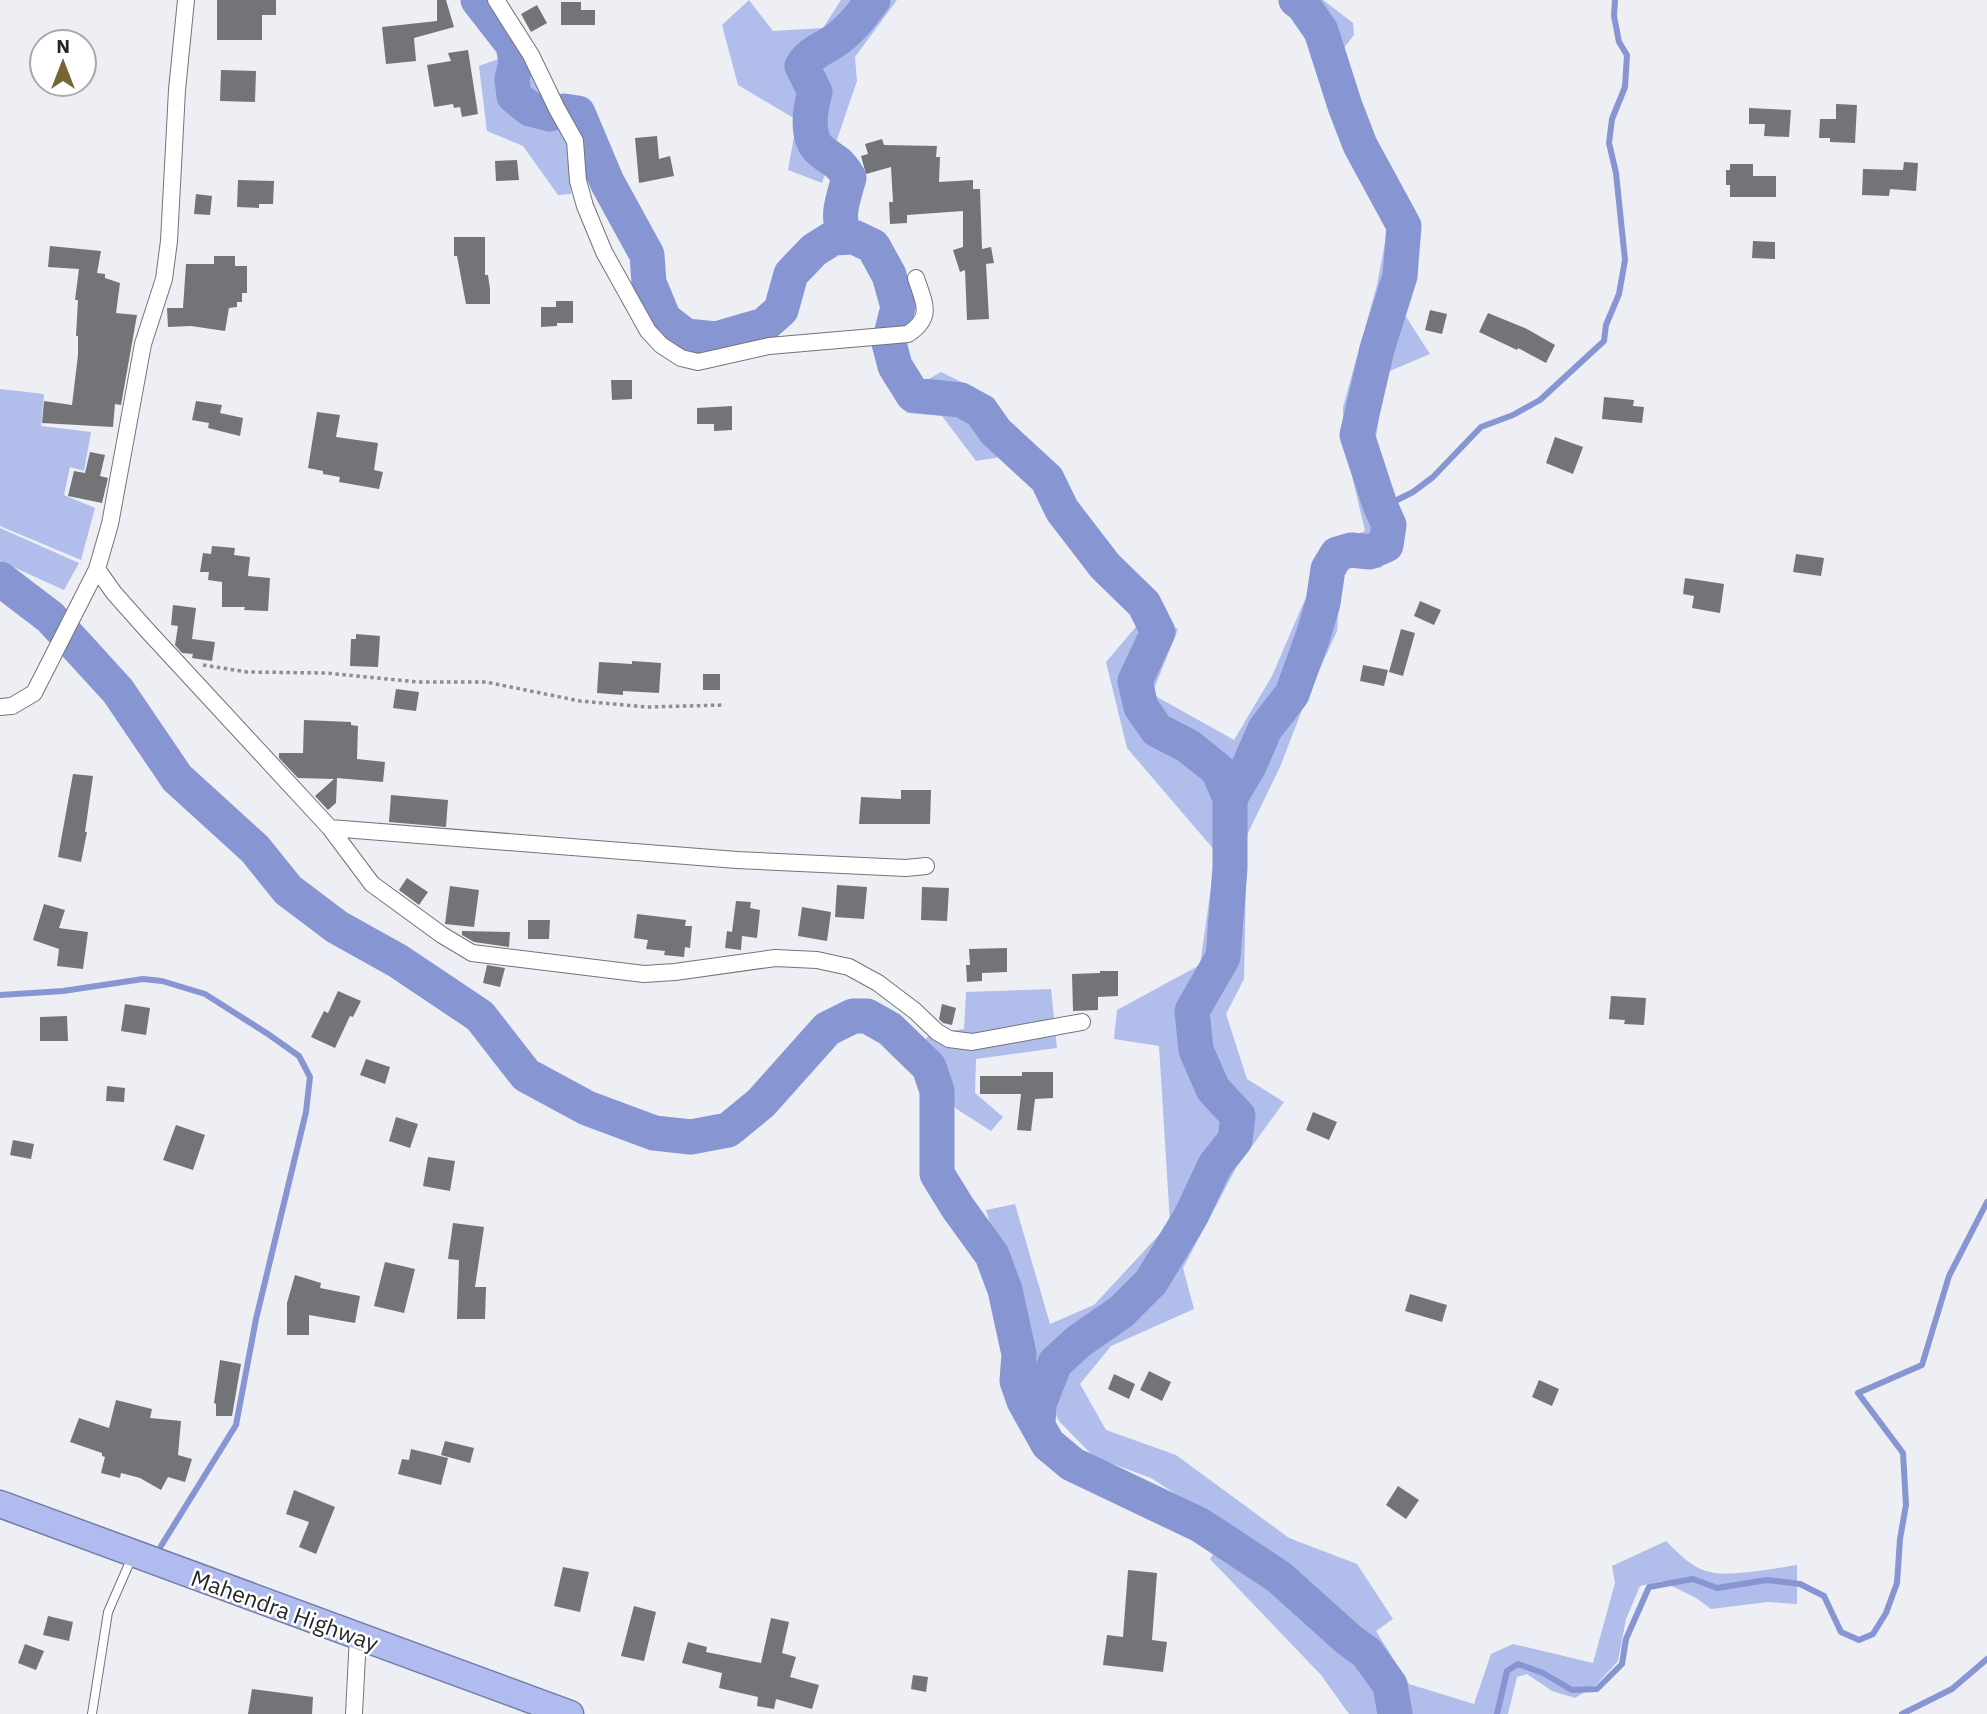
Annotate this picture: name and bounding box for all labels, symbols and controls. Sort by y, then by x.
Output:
north arrow [28,28,98,98]
text: N [56,34,70,58]
street label: Mahendra Highway [187,1562,383,1658]

